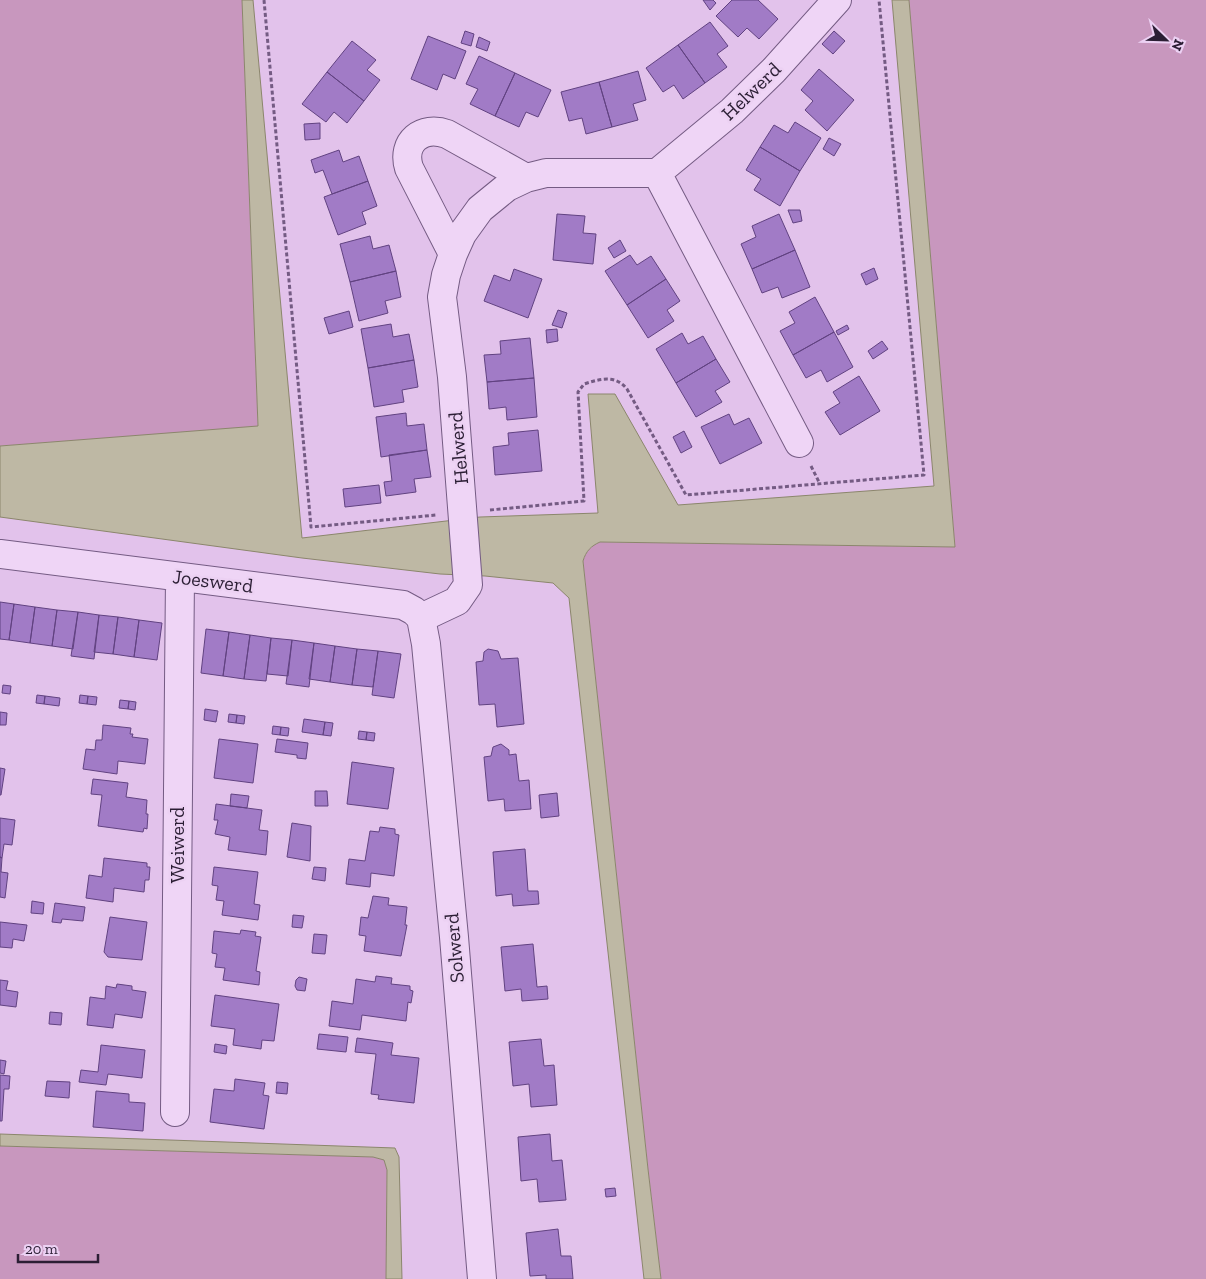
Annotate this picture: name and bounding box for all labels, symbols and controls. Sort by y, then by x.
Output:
north arrow [1141,15,1191,65]
text: N [1167,37,1187,53]
street label: Helwerd [716,57,786,125]
street label: Helwerd [443,411,473,485]
street label: Joeswerd [171,564,255,598]
street label: Weiwerd [165,807,189,883]
street label: Solwerd [439,912,469,984]
scale bar [18,1232,98,1264]
text: 20 m [25,1240,58,1258]

